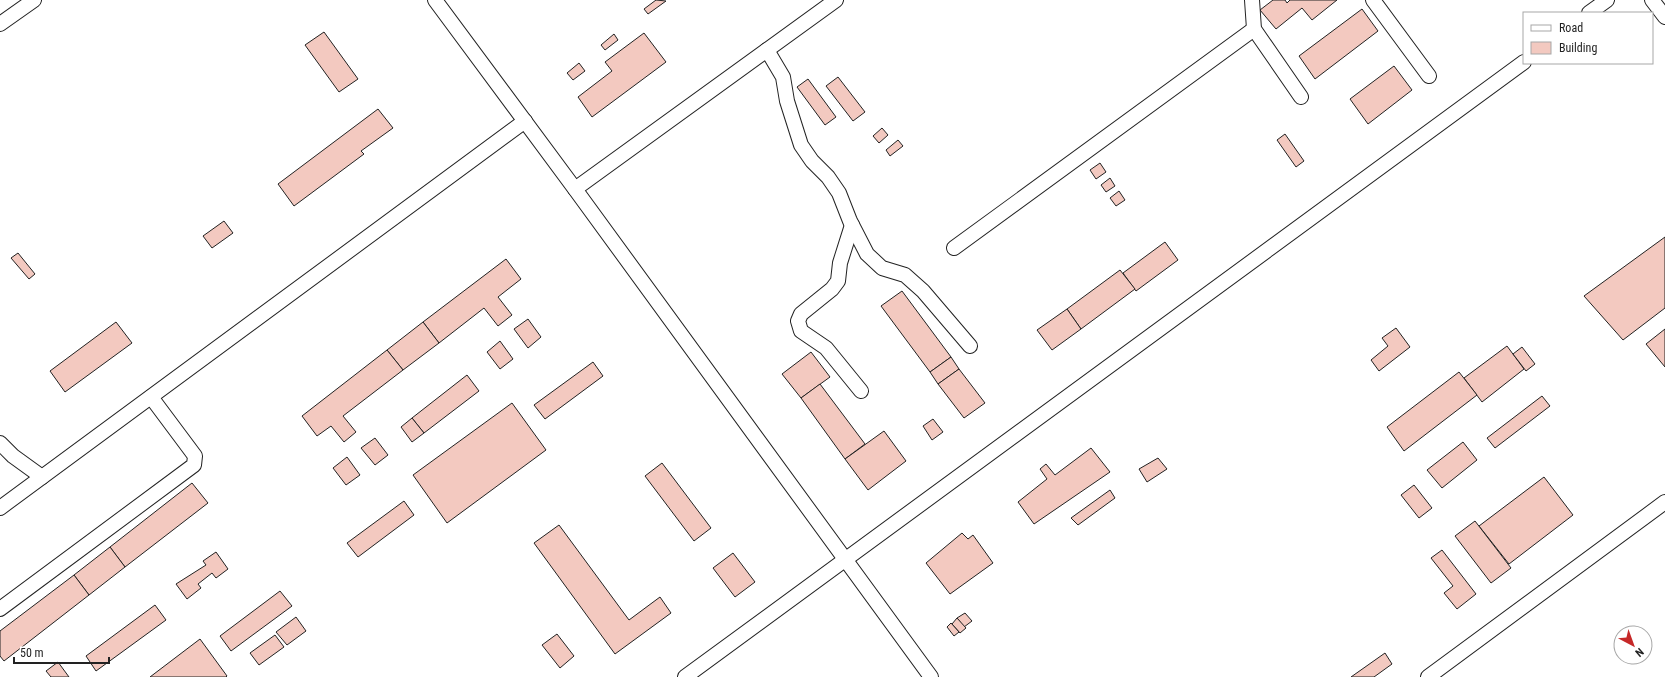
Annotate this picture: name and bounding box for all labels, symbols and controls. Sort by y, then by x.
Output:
legend [1523,12,1653,64]
text: Road [1559,21,1583,35]
text: Building [1559,41,1597,55]
north arrow [1613,625,1653,665]
scale bar [14,639,109,665]
text: N [1632,645,1646,659]
text: 50 m [20,646,44,660]

